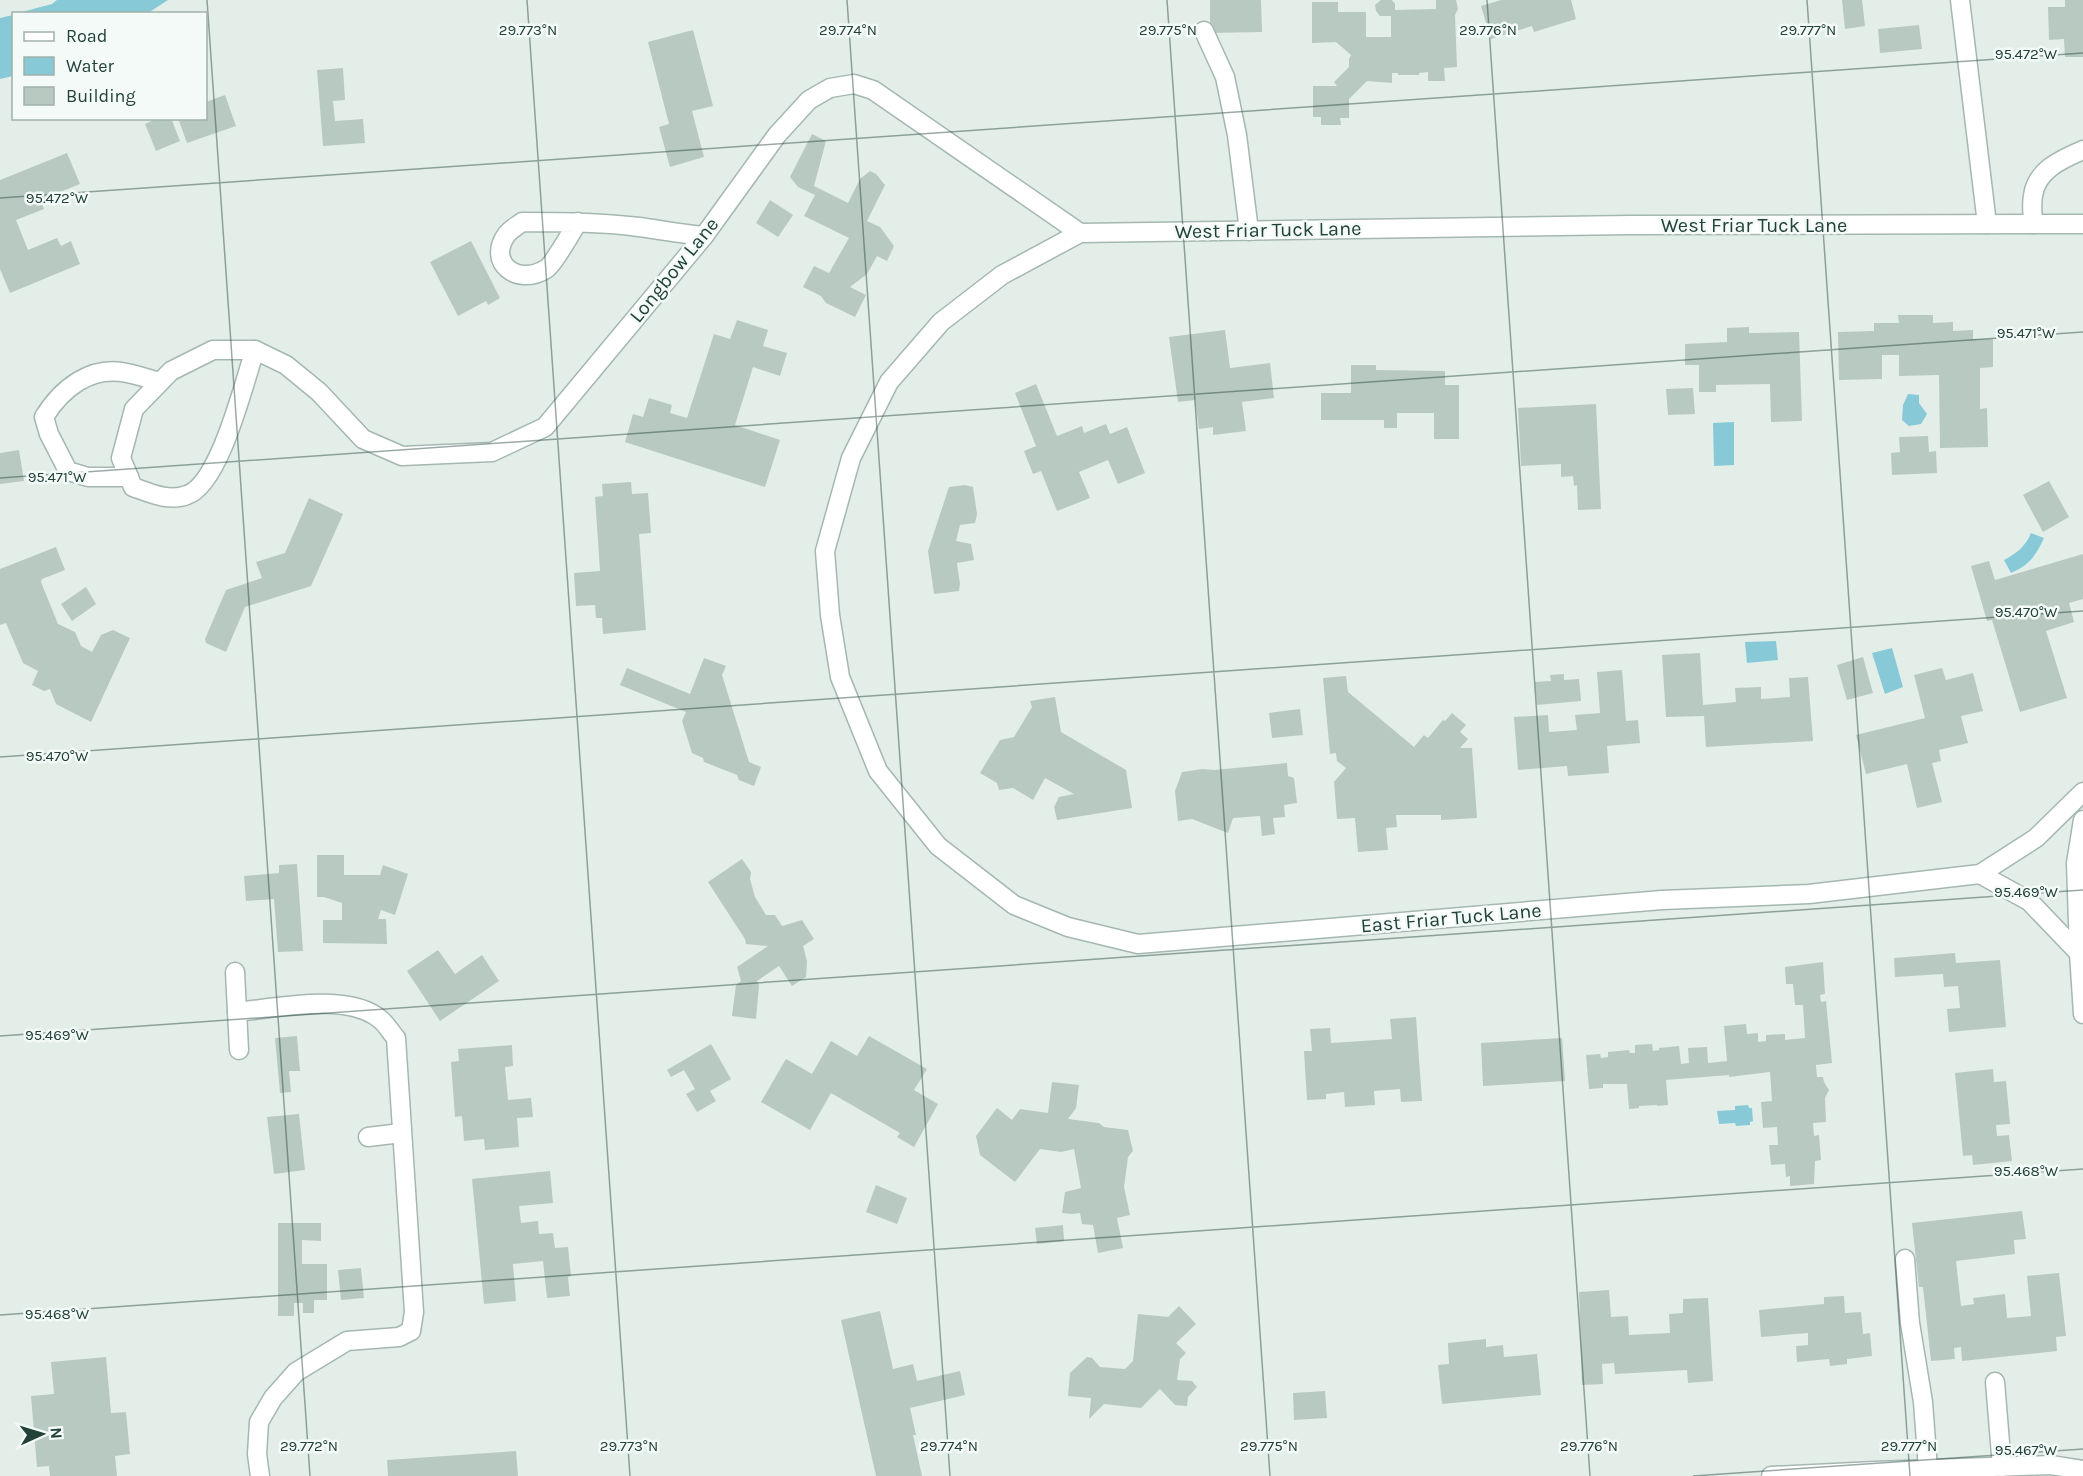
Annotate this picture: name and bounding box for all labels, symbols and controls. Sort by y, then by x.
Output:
legend [12,12,207,120]
text: 29.773°N [499,21,557,39]
text: 29.774°N [819,21,877,39]
text: 29.775°N [1139,21,1197,39]
text: 29.776°N [1459,21,1517,39]
text: 29.777°N [1780,21,1836,39]
text: Road [66,25,107,47]
text: 95.472°W [1995,45,2058,63]
text: Water [66,55,114,77]
text: Building [66,85,136,107]
text: 95.472°W [26,189,89,207]
street label: Longbow Lane [625,213,723,327]
street label: West Friar Tuck Lane [1661,214,1847,237]
street label: West Friar Tuck Lane [1174,217,1362,243]
text: 95.471°W [1997,324,2056,342]
text: 95.471°W [28,468,87,486]
text: 95.470°W [1995,603,2058,621]
text: 95.470°W [26,747,89,765]
text: 95.469°W [1994,883,2059,901]
street label: East Friar Tuck Lane [1360,899,1542,937]
text: 95.469°W [25,1026,90,1044]
text: 95.468°W [1994,1162,2059,1180]
text: 95.468°W [25,1305,90,1323]
north arrow [12,1404,72,1464]
text: N [47,1427,66,1439]
text: 29.772°N [280,1437,338,1455]
text: 29.773°N [600,1437,658,1455]
text: 29.774°N [920,1437,978,1455]
text: 29.775°N [1240,1437,1298,1455]
text: 29.776°N [1560,1437,1618,1455]
text: 29.777°N [1881,1437,1937,1455]
text: 95.467°W [1995,1441,2058,1459]

